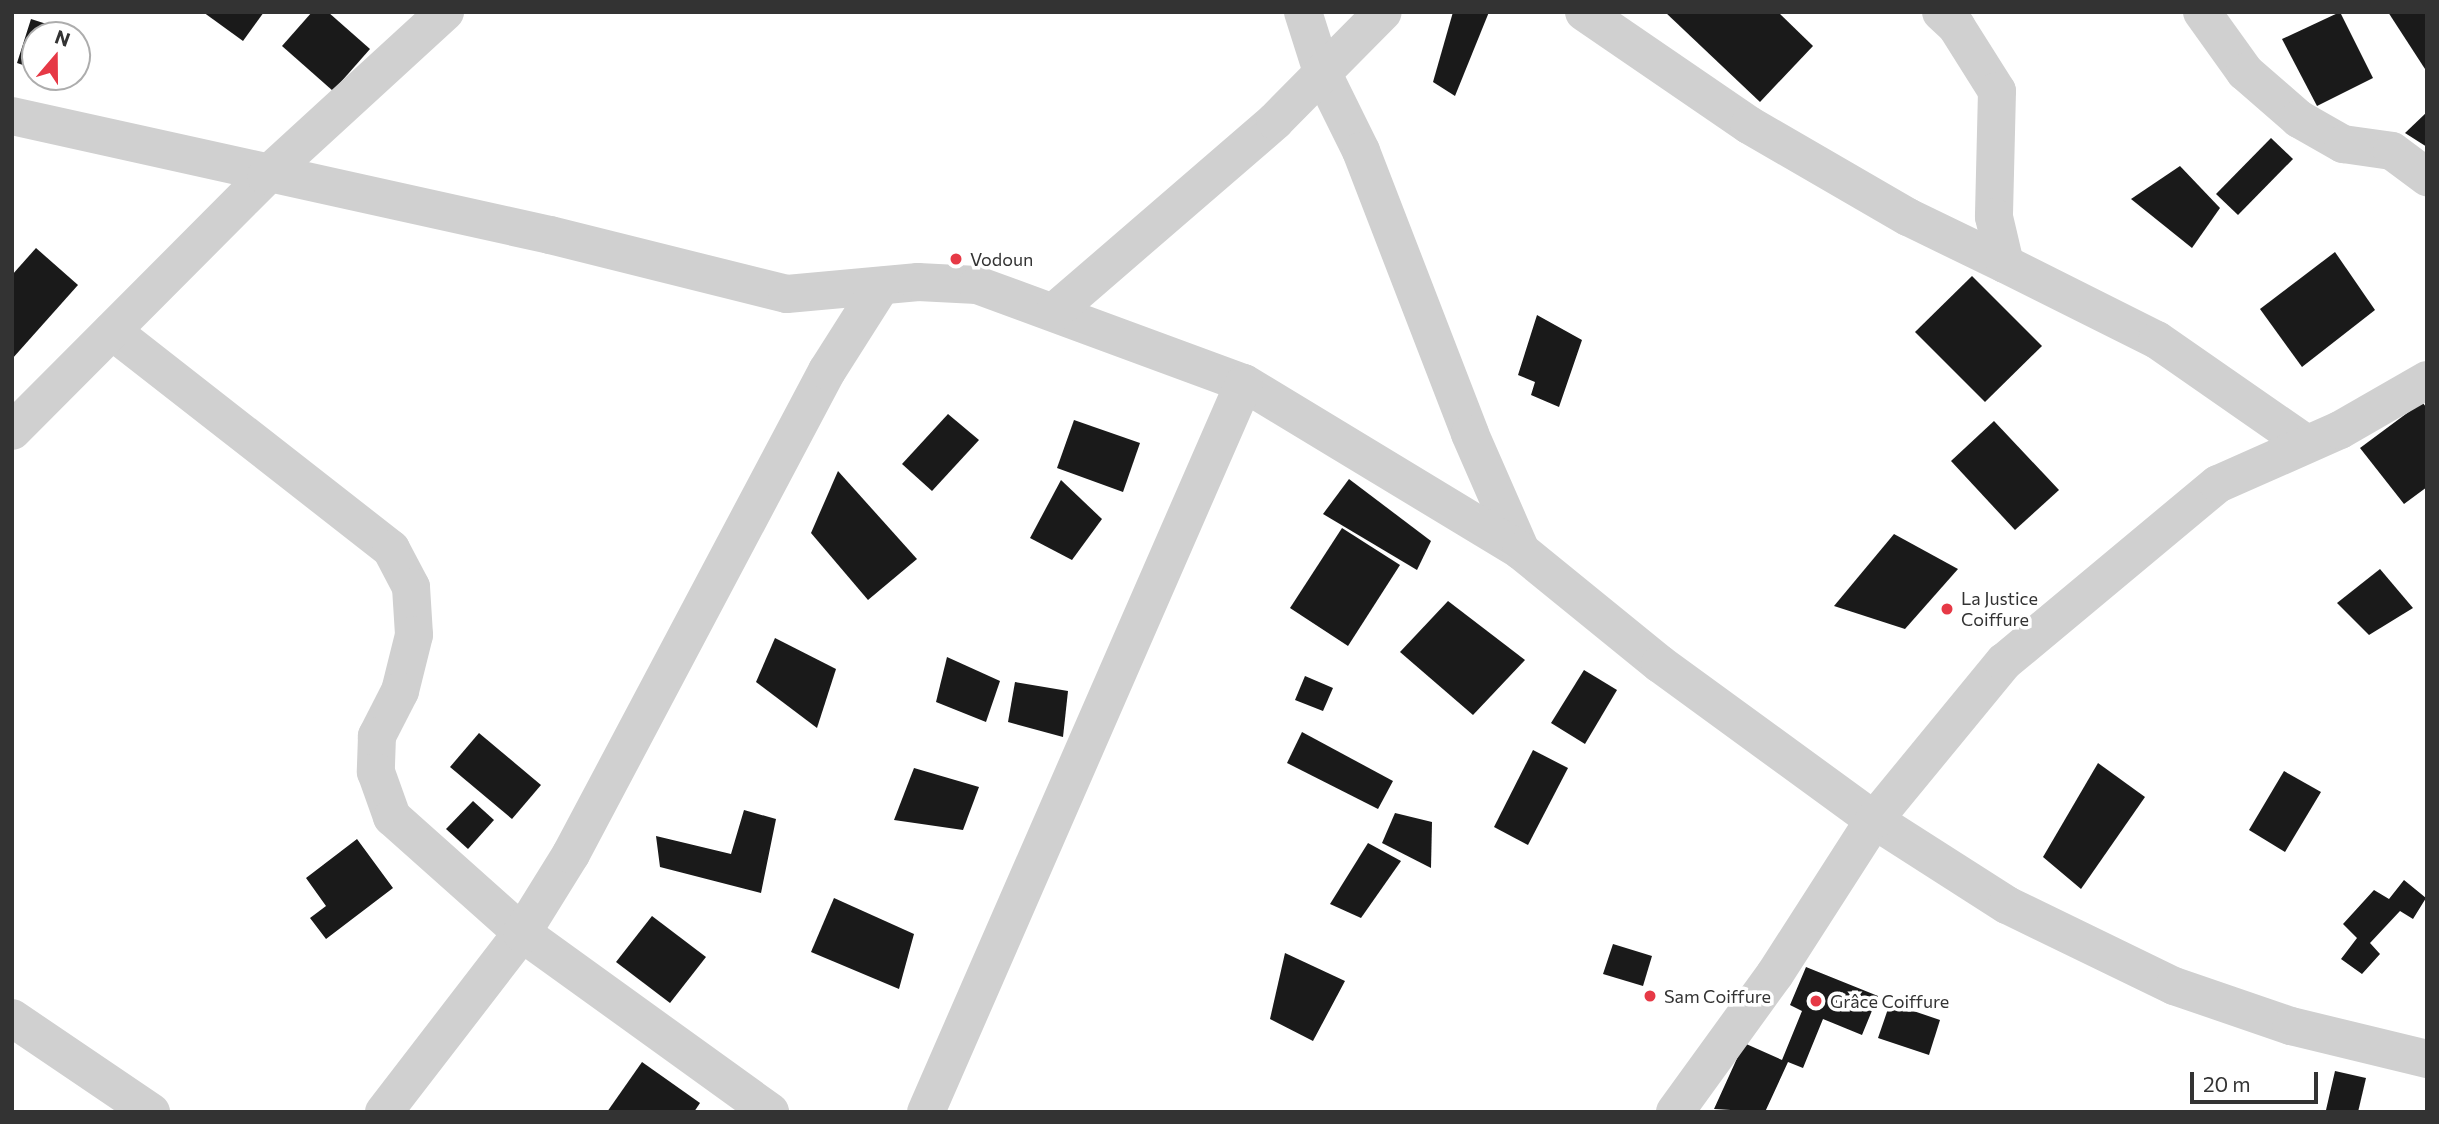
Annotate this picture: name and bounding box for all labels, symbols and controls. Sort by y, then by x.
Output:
north arrow [21,21,91,91]
text: N [52,24,73,51]
place label: Vodoun [970,248,1033,270]
marker: Vodoun [948,251,964,267]
place label: La Justice Coiffure [1961,588,2038,630]
marker: La Justice Coiffure [1939,601,1955,617]
place label: Sam Coiffure [1664,985,1771,1007]
marker: Sam Coiffure [1642,988,1658,1004]
place label: Grâce Coiffure [1830,990,1949,1012]
marker: Grâce Coiffure [1808,993,1824,1009]
scale bar [2194,1058,2322,1102]
text: 20 m [2203,1071,2251,1096]

